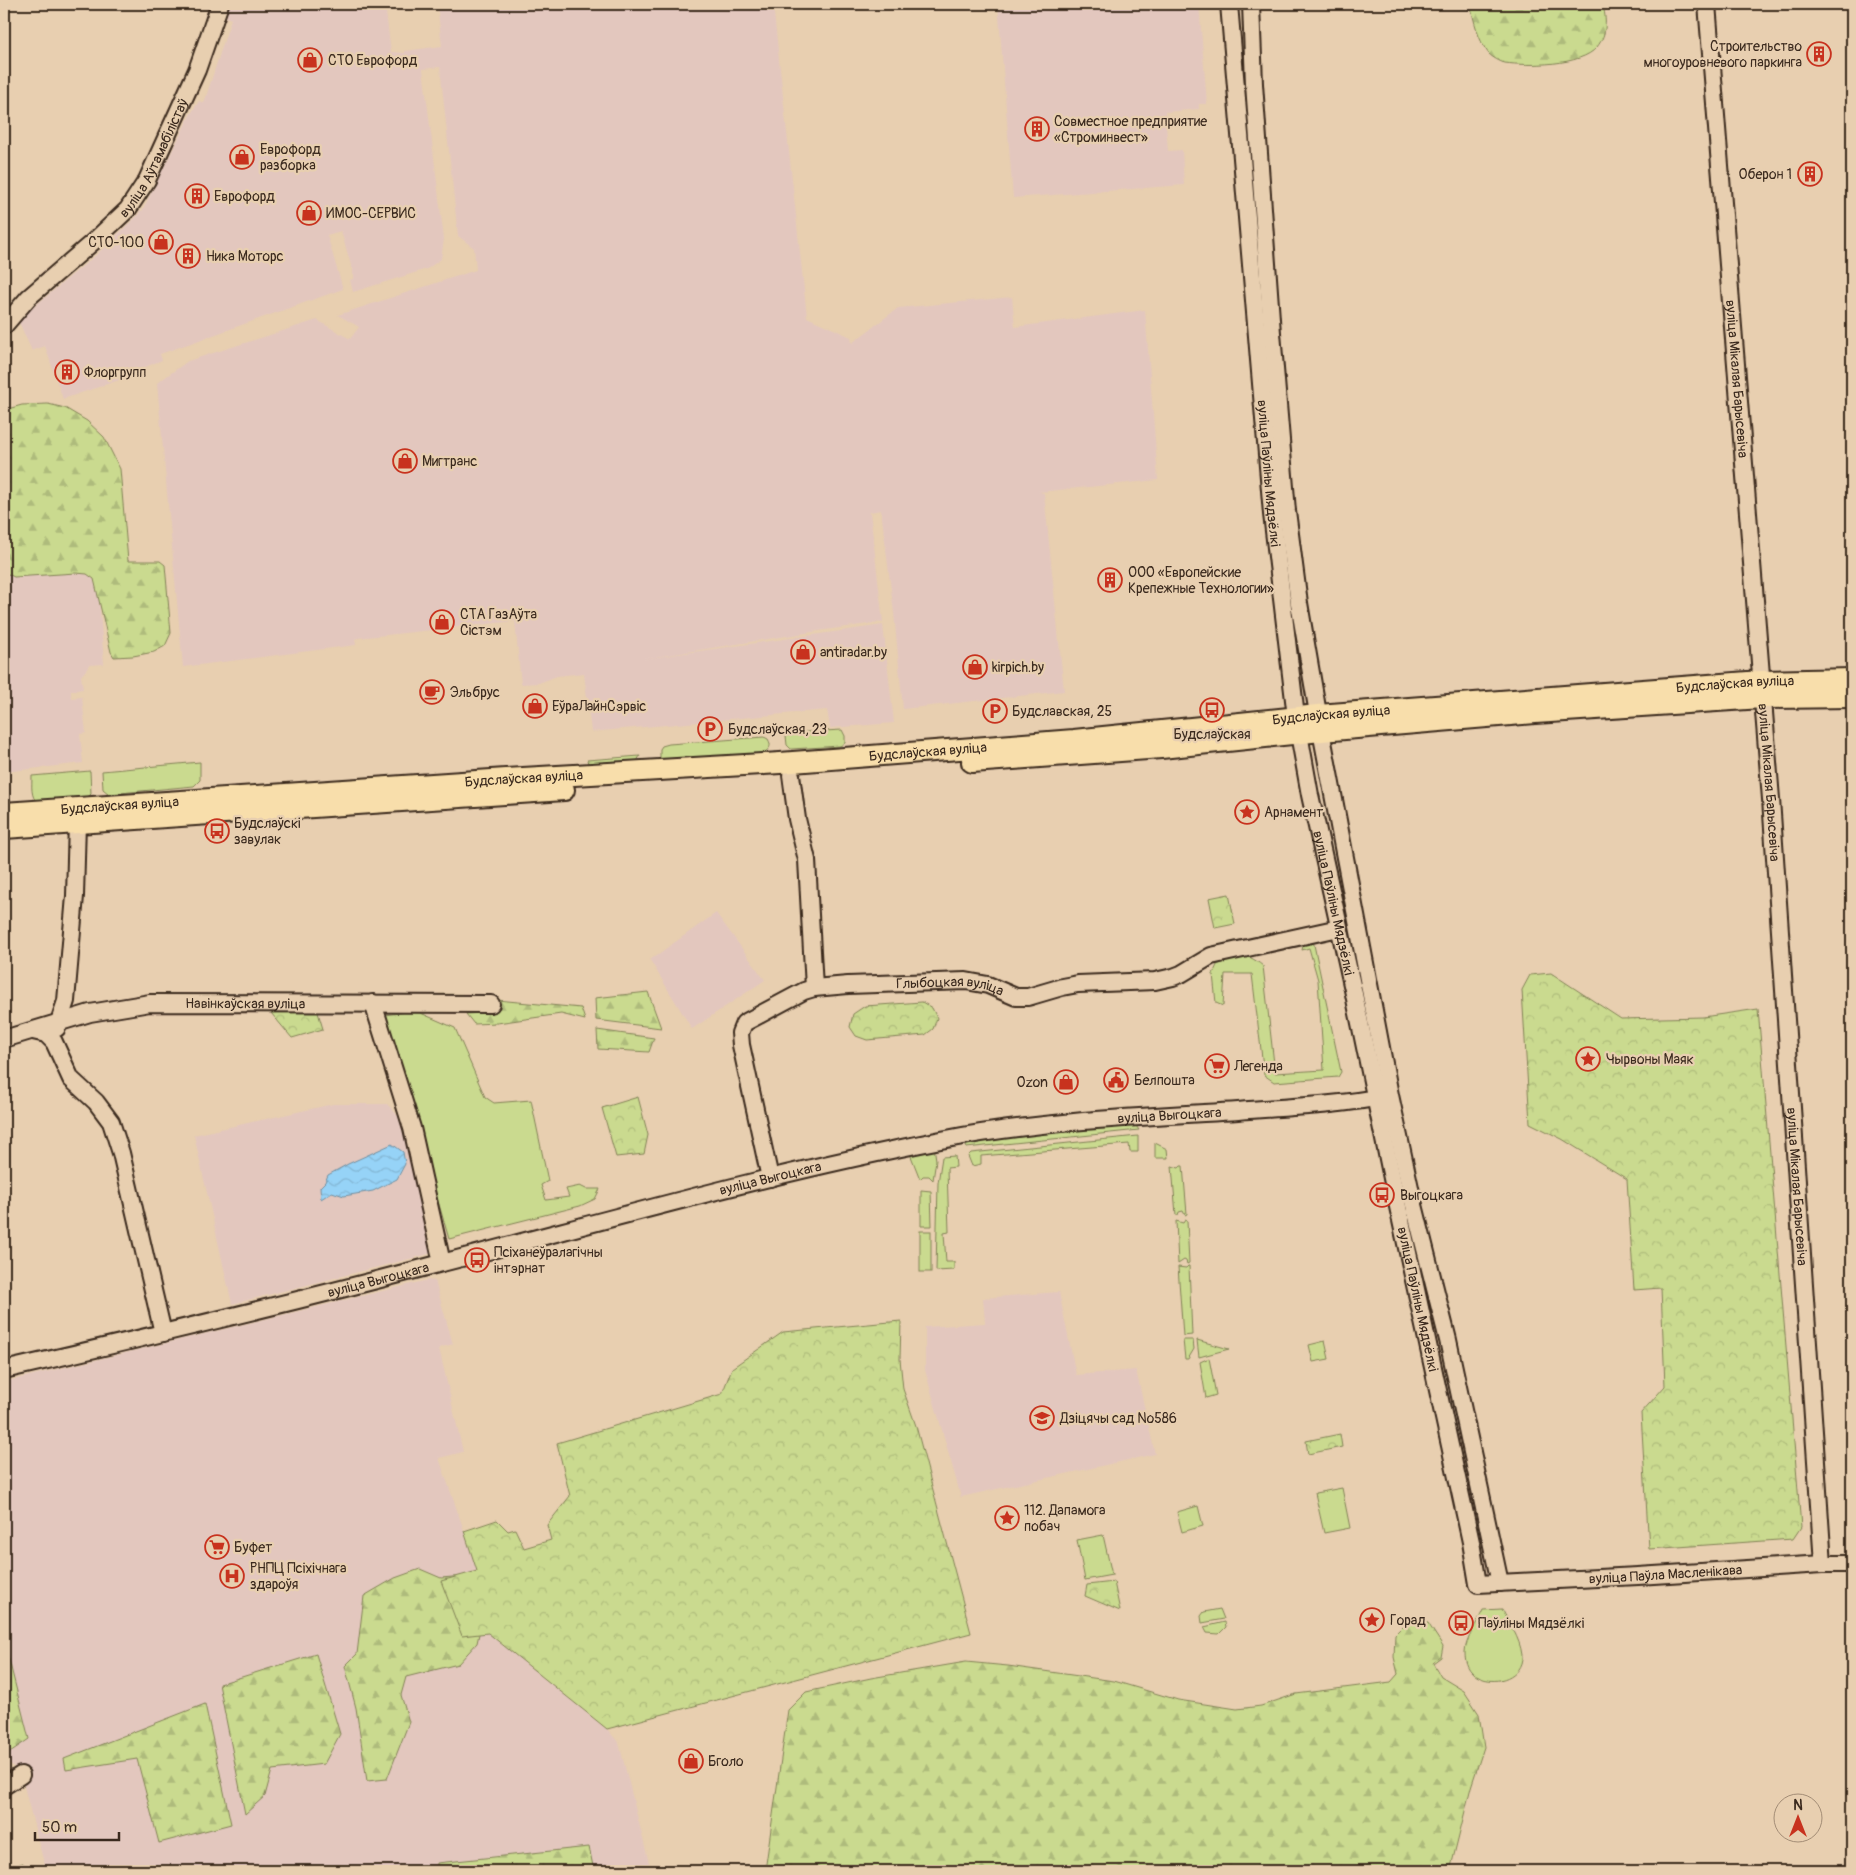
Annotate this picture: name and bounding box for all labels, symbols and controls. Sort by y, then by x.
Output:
place label: Строительство многоуровневого паркинга [1643,38,1802,71]
building icon: Строительство многоуровневого паркинга [1806,41,1832,67]
shop icon: СТО Еврофорд [297,47,323,73]
place label: СТО Еврофорд [328,52,418,69]
street label: вуліца Аўтамабілістаў [116,96,192,222]
place label: Совместное предприятие «Строминвест» [1054,113,1207,146]
building icon: Совместное предприятие «Строминвест» [1024,116,1050,142]
place label: Еврофорд разборка [260,141,321,174]
shop icon: Еврофорд разборка [229,144,255,170]
building icon: Оберон 1 [1797,161,1823,187]
place label: Оберон 1 [1739,166,1792,183]
building icon: Еврофорд [184,183,210,209]
place label: Еврофорд [214,188,275,205]
shop icon: ИМОС-СЕРВИС [296,200,322,226]
place label: ИМОС-СЕРВИС [326,205,416,222]
shop icon: СТО-100 [148,229,174,255]
place label: СТО-100 [88,234,144,251]
building icon: Ника Моторс [175,243,201,269]
place label: Ника Моторс [206,248,284,265]
street label: вуліца Мікалая Барысевіча [1722,299,1752,459]
building icon: Флоргрупп [54,359,80,385]
place label: Флоргрупп [84,364,146,381]
street label: вуліца Паўліны Мядзёлкі [1253,399,1284,548]
shop icon: Мигтранс [392,448,418,474]
place label: Мигтранс [422,453,477,470]
place label: ООО «Европейские Крепежные Технологии» [1128,564,1274,597]
building icon: ООО «Европейские Крепежные Технологии» [1097,567,1123,593]
place label: СТА ГазАўта Сістэм [460,606,537,639]
shop icon: СТА ГазАўта Сістэм [429,609,455,635]
shop icon: antiradar.by [790,639,816,665]
place label: antiradar.by [820,644,887,661]
shop icon: kirpich.by [962,654,988,680]
place label: kirpich.by [992,659,1044,676]
street label: Будслаўская вуліца [1675,672,1794,697]
cafe icon: Эльбрус [419,679,445,705]
place label: Эльбрус [450,684,500,701]
shop icon: ЕўраЛайнСэрвіс [522,693,548,719]
bus stop icon: Будслаўская [1199,697,1225,723]
place label: ЕўраЛайнСэрвіс [552,698,646,715]
parking icon: Будславская, 25 [982,698,1008,724]
street label: Будслаўская вуліца [1271,701,1391,729]
place label: Будславская, 25 [1012,703,1112,720]
street label: вуліца Мікалая Барысевіча [1754,703,1783,862]
parking icon: Будслаўская, 23 [697,716,723,742]
place label: Будслаўская, 23 [728,721,827,738]
place label: Будслаўская [1173,726,1251,743]
street label: Будслаўская вуліца [868,739,988,765]
street label: Будслаўская вуліца [464,767,583,791]
street label: Будслаўская вуліца [60,793,179,818]
place icon: Арнамент [1234,799,1260,825]
place label: Арнамент [1264,804,1323,821]
place label: Будслаўскі завулак [234,815,301,848]
bus stop icon: Будслаўскі завулак [204,818,230,844]
street label: вуліца Паўліны Мядзёлкі [1309,829,1358,977]
street label: Глыбоцкая вуліца [896,973,1006,1000]
street label: Навінкаўская вуліца [185,995,305,1012]
place icon: Чырвоны Маяк [1575,1046,1601,1072]
place label: Чырвоны Маяк [1606,1051,1694,1068]
supermarket icon: Легенда [1204,1053,1230,1079]
place label: Легенда [1233,1058,1283,1075]
public building icon: Белпошта [1103,1067,1129,1093]
shop icon: Ozon [1053,1069,1079,1095]
place label: Белпошта [1134,1072,1195,1089]
place label: Ozon [1017,1074,1048,1091]
street label: вуліца Выгоцкага [1117,1104,1222,1127]
street label: вуліца Мікалая Барысевіча [1783,1107,1811,1266]
street label: вуліца Выгоцкага [718,1158,823,1199]
bus stop icon: Выгоцкага [1369,1182,1395,1208]
place label: Выгоцкага [1400,1187,1463,1204]
street label: вуліца Паўліны Мядзёлкі [1394,1225,1442,1374]
place label: Псіханеўралагічны інтэрнат [494,1244,603,1277]
bus stop icon: Псіханеўралагічны інтэрнат [464,1247,490,1273]
street label: вуліца Выгоцкага [326,1259,431,1301]
school or university icon: Дзіцячы сад №586 [1029,1405,1055,1431]
place label: Дзіцячы сад №586 [1059,1410,1177,1427]
place label: 112. Дапамога побач [1024,1502,1105,1535]
place icon: 112. Дапамога побач [994,1505,1020,1531]
supermarket icon: Буфет [204,1534,230,1560]
place label: Буфет [234,1539,272,1556]
place label: РНПЦ Псіхічнага здароўя [250,1560,347,1593]
street label: вуліца Паўла Масленікава [1588,1561,1743,1587]
hospital icon: РНПЦ Псіхічнага здароўя [219,1563,245,1589]
place icon: Горад [1359,1607,1385,1633]
bus stop icon: Паўліны Мядзёлкі [1448,1610,1474,1636]
place label: Горад [1390,1612,1426,1629]
place label: Паўліны Мядзёлкі [1478,1615,1585,1632]
shop icon: Бголо [678,1748,704,1774]
place label: Бголо [708,1753,744,1770]
north arrow [1774,1792,1824,1842]
text: N [1793,1797,1803,1814]
scale bar [35,1810,119,1842]
text: 50 m [42,1818,77,1837]

